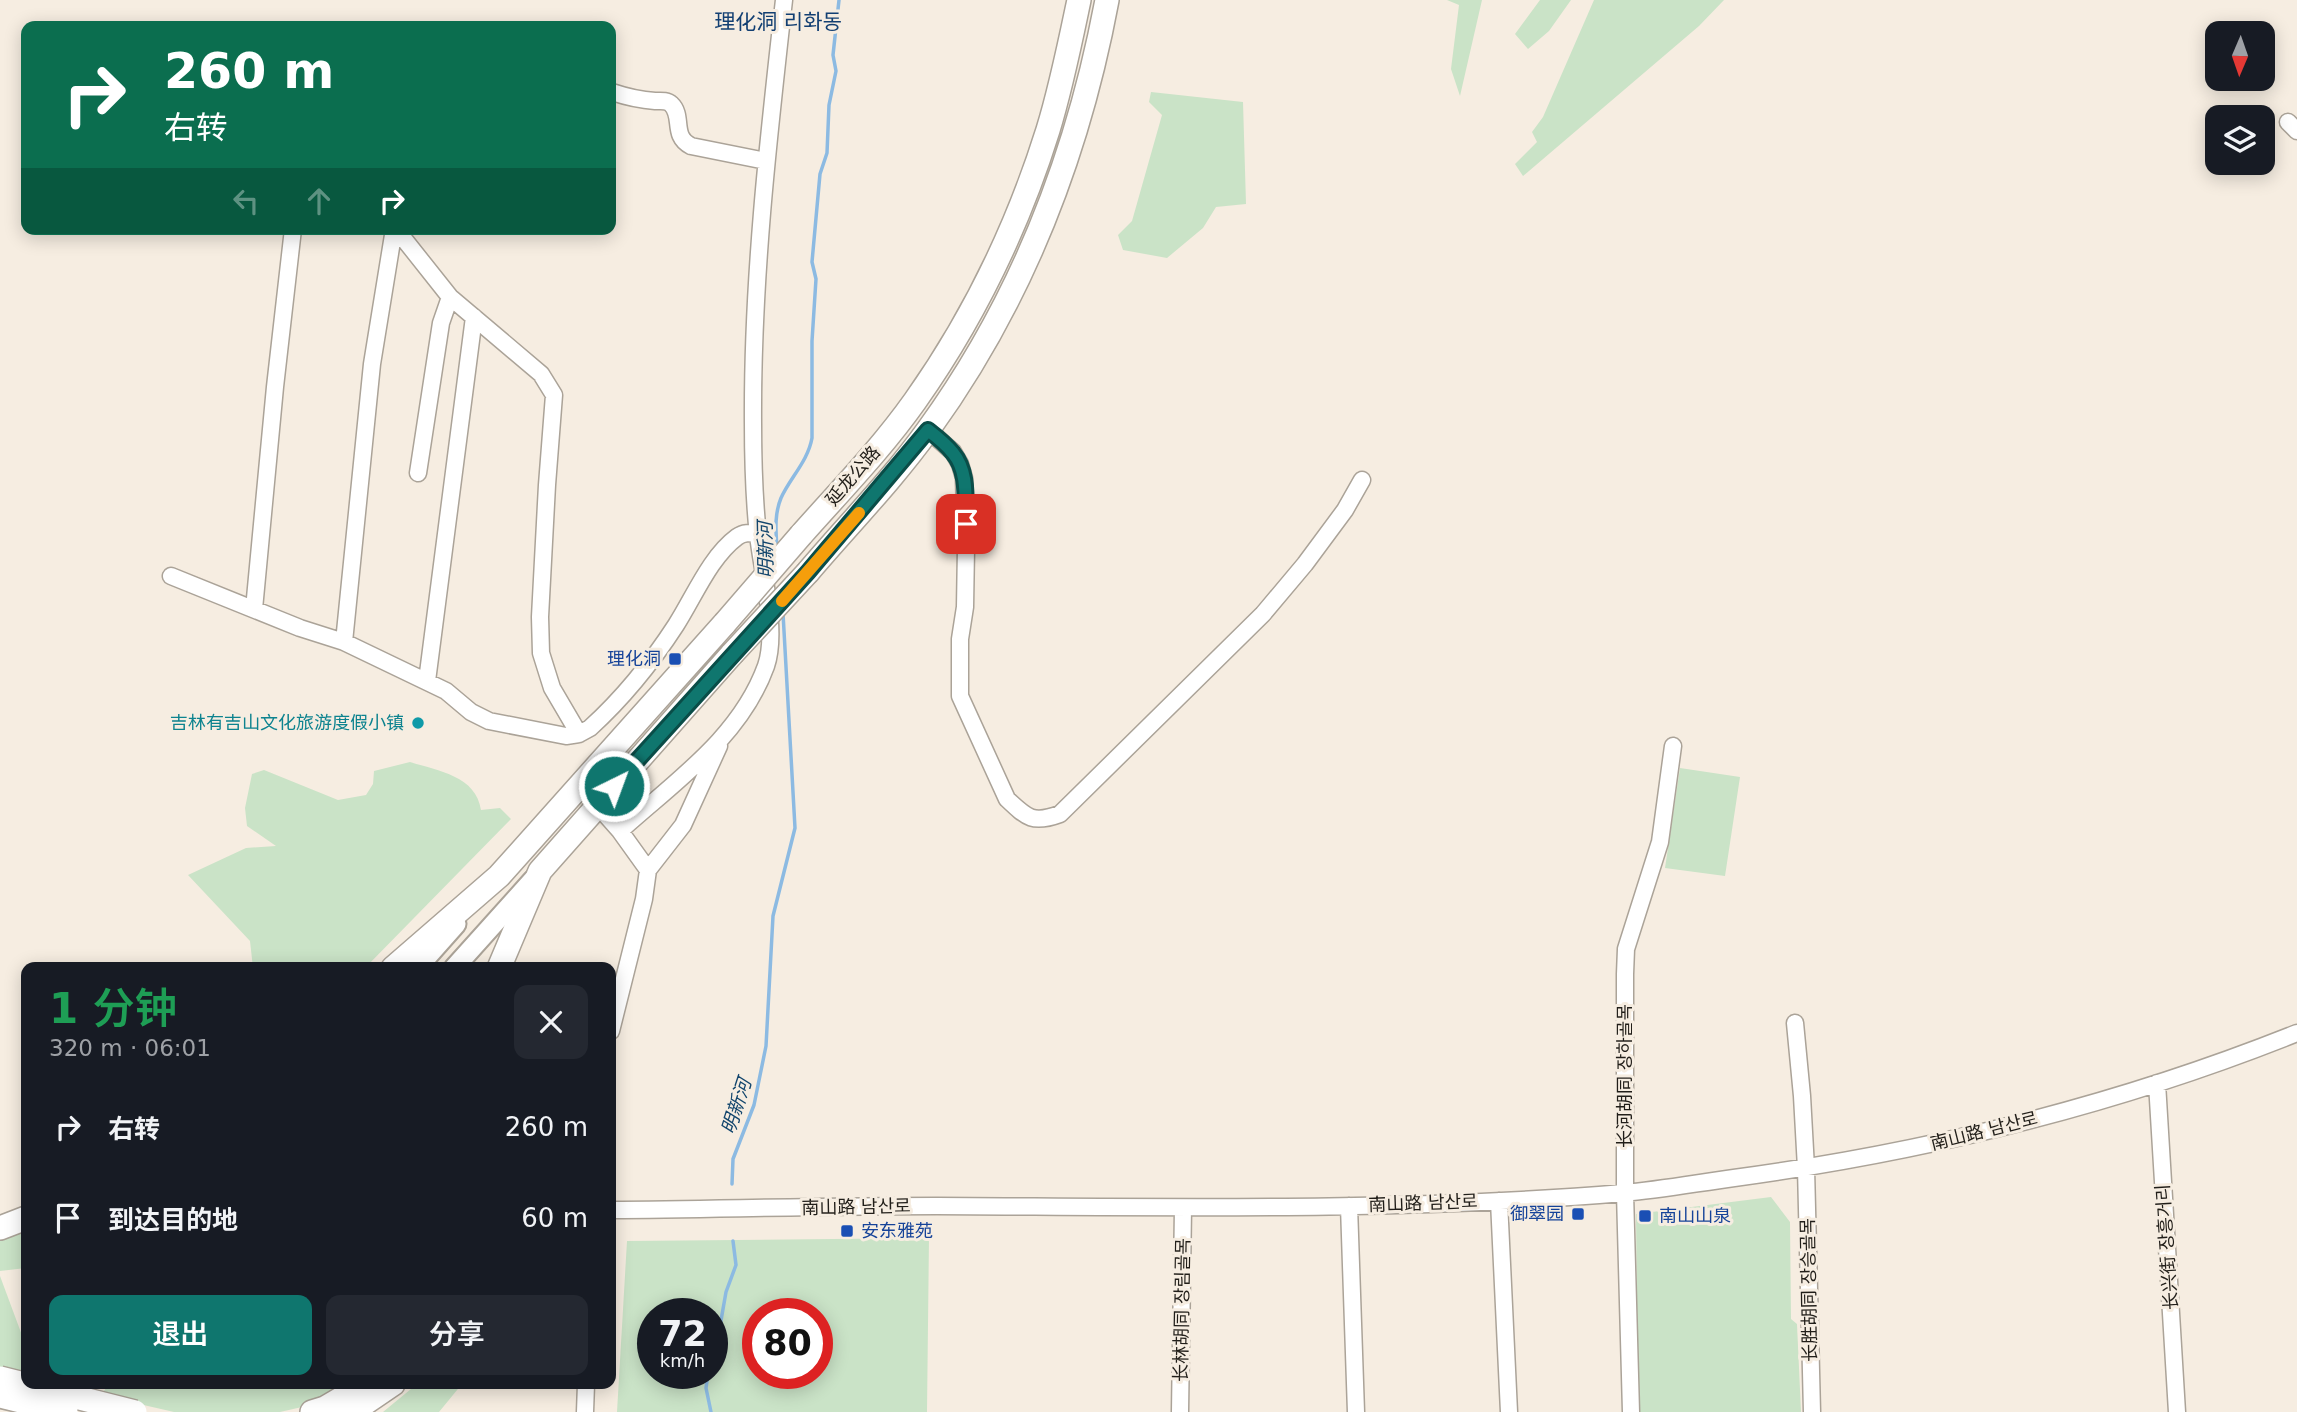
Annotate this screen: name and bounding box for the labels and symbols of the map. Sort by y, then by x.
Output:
district label: 理化洞 리화동 [714,10,842,34]
north arrow [2205,21,2275,91]
street label: 延龙公路 [821,442,884,510]
pin [936,494,996,554]
water label: 明新河 [753,517,776,579]
place label: 理化洞 [607,648,661,669]
marker: 理化洞 [667,651,683,667]
place label: 吉林有吉山文化旅游度假小镇 [170,712,404,733]
marker: 吉林有吉山文化旅游度假小镇 [410,715,426,731]
position arrow [577,749,651,823]
street label: 长河胡同 장하골목 [1614,1004,1635,1148]
water label: 明新河 [717,1072,757,1137]
street label: 南山路 남산로 [1928,1107,2039,1154]
street label: 长兴街 장흥거리 [2152,1183,2181,1311]
street label: 南山路 남산로 [1368,1190,1478,1215]
street label: 南山路 남산로 [801,1195,911,1218]
place label: 御翠园 [1510,1203,1564,1224]
place label: 南山山泉 [1659,1205,1731,1226]
marker: 御翠园 [1570,1206,1586,1222]
marker: 南山山泉 [1637,1208,1653,1224]
street label: 长胜胡同 장승골목 [1797,1218,1820,1362]
place label: 安东雅苑 [861,1220,933,1241]
marker: 安东雅苑 [839,1223,855,1239]
street label: 长林胡同 장림골목 [1170,1238,1193,1382]
speed limit sign: 80 [742,1298,833,1389]

